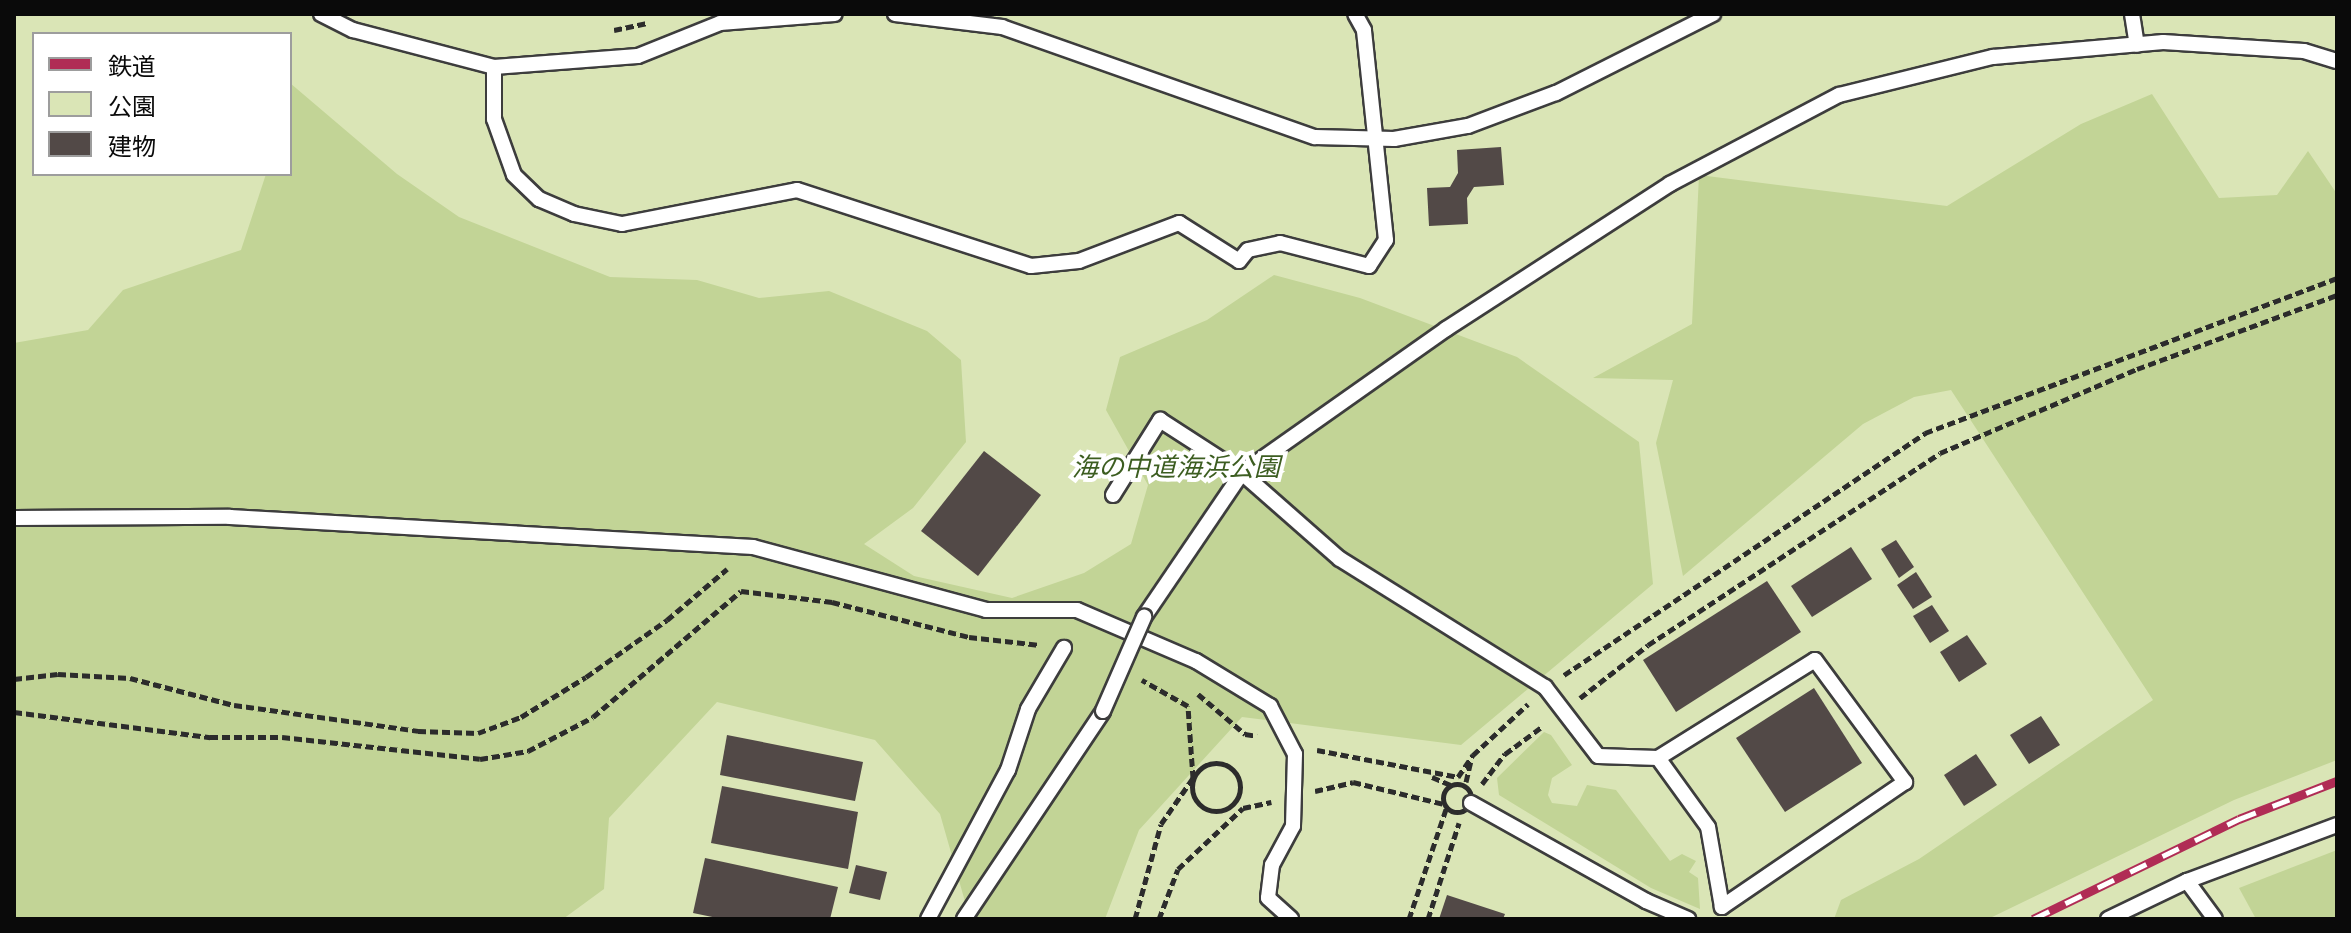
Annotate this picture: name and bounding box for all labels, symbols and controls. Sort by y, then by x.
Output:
legend [32,32,292,176]
text: 鉄道 [108,49,156,81]
text: 公園 [108,89,156,121]
text: 建物 [108,129,156,161]
park label: 海の中道海浜公園 [1072,450,1280,482]

